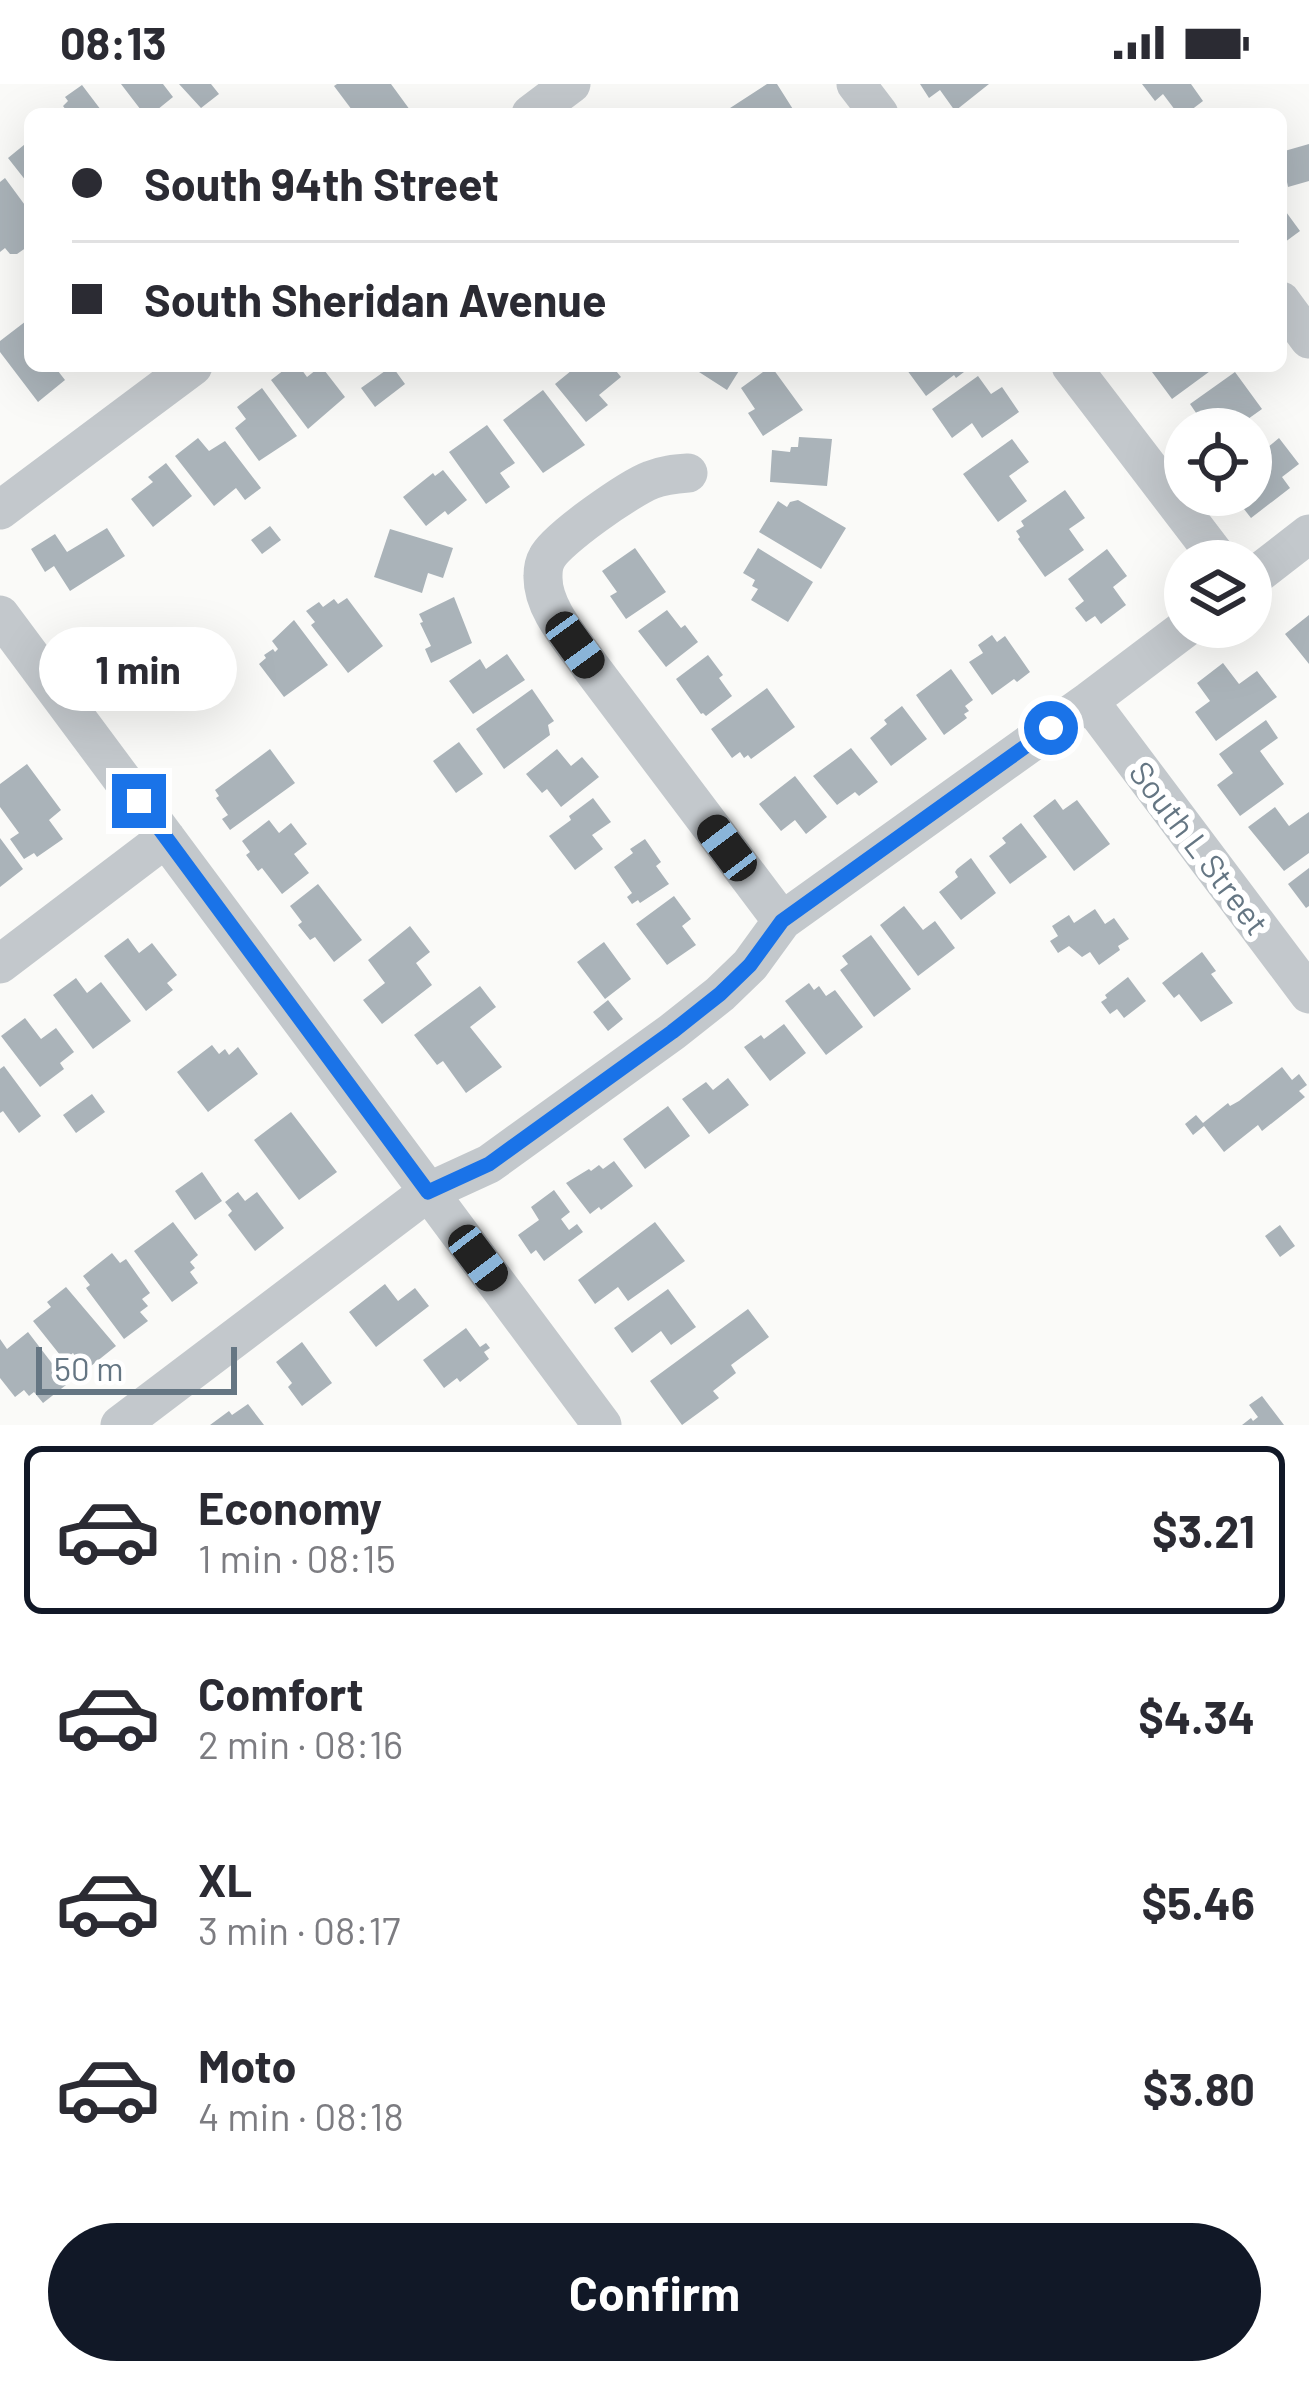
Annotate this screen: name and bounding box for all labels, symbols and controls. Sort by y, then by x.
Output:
text: 08:13 [60,15,167,69]
text: South 94th Street [144,156,499,210]
text: South Sheridan Avenue [144,272,606,326]
map controls [1164,408,1272,648]
button: locate [1164,408,1272,516]
button: layers [1164,540,1272,648]
car [539,605,611,685]
callout: 1 min [40,627,238,711]
text: 1 min [95,645,181,692]
route start [1024,701,1078,755]
street label: South L Street [1122,753,1278,942]
route end [112,774,166,828]
car [691,808,763,888]
car [442,1218,514,1298]
scale bar [36,1341,237,1394]
text: 50 m [54,1348,124,1388]
icon: car [54,1476,162,1584]
text: Economy [198,1480,382,1534]
text: $3.21 [1152,1503,1255,1557]
text: 1 min · 08:15 [198,1534,396,1581]
icon: car [54,1662,162,1770]
text: Comfort [198,1666,364,1720]
text: $4.34 [1138,1689,1255,1743]
text: 2 min · 08:16 [198,1720,403,1767]
icon: car [54,1848,162,1956]
text: XL [198,1852,252,1906]
text: $5.46 [1141,1875,1255,1929]
text: 3 min · 08:17 [198,1906,401,1953]
icon: car [54,2034,162,2142]
text: Moto [198,2038,296,2092]
text: $3.80 [1143,2061,1255,2115]
text: 4 min · 08:18 [198,2092,404,2139]
button: Confirm [48,2223,1261,2361]

